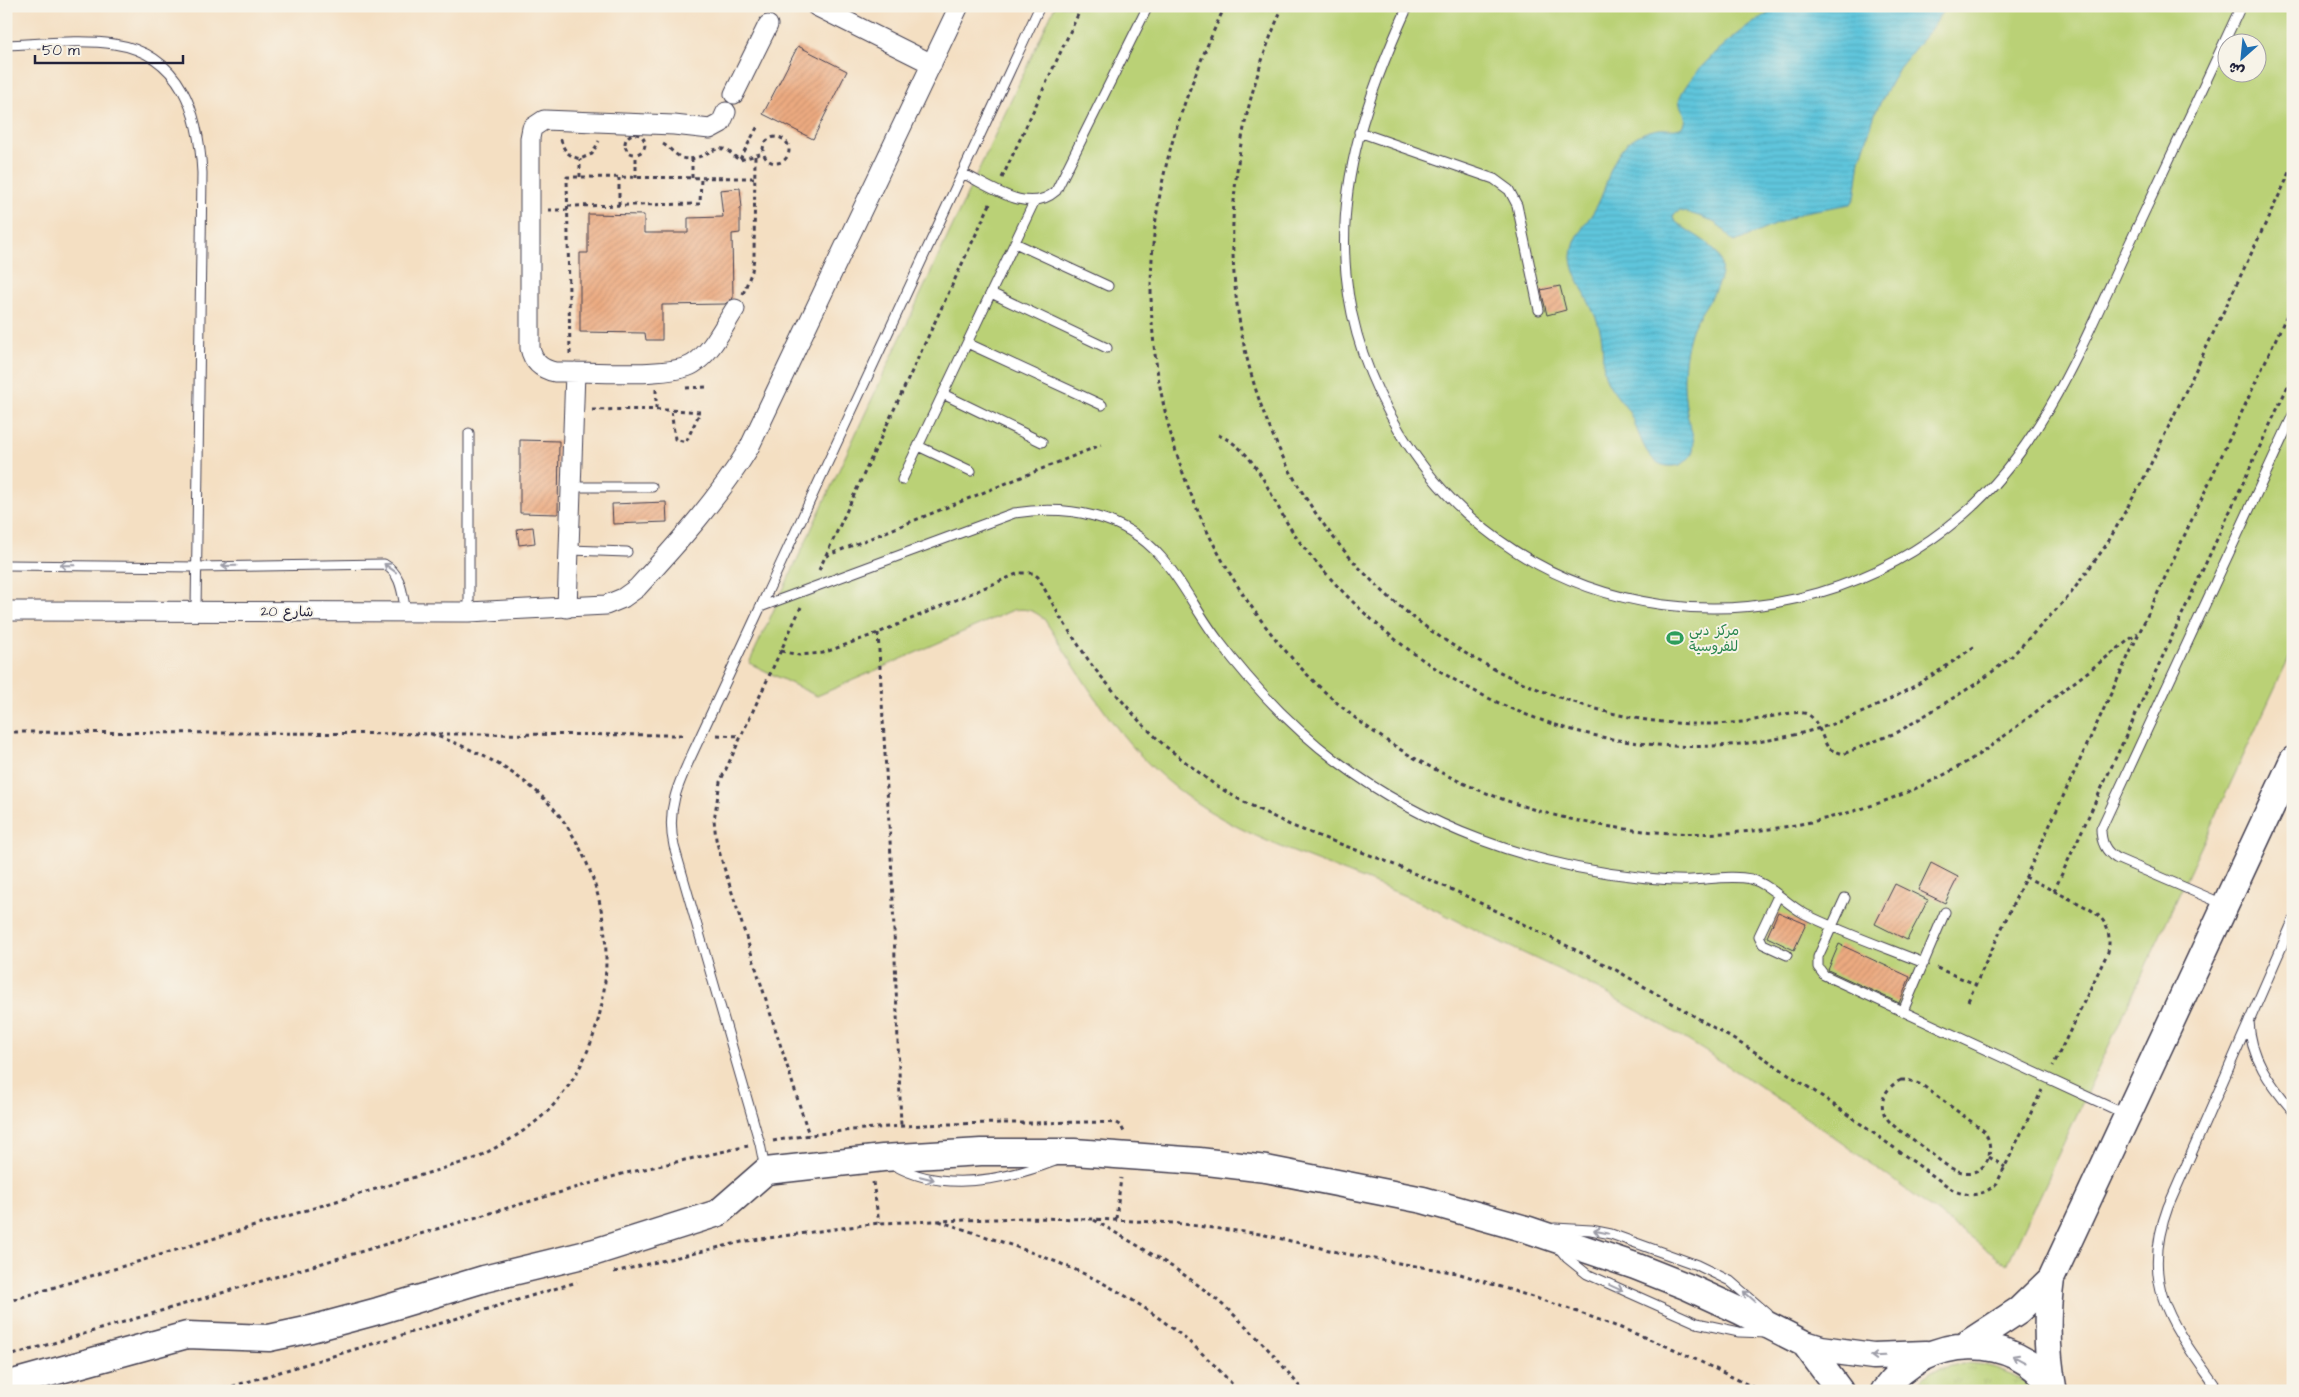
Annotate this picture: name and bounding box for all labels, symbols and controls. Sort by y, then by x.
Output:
scale bar [35,32,182,64]
north arrow [2216,32,2266,82]
text: 50 m [42,40,80,61]
text: ش [2225,56,2248,81]
one-way arrow [59,560,75,570]
one-way arrow [221,561,238,571]
one-way arrow [383,563,397,573]
street label: شارع 20 [260,602,314,622]
place label: مركز دبي للفروسية [1689,621,1739,657]
sports icon: مركز دبي للفروسية [1665,628,1685,648]
one-way arrow [918,1174,934,1183]
one-way arrow [1593,1227,1609,1237]
one-way arrow [1608,1284,1623,1294]
one-way arrow [1743,1291,1756,1302]
one-way arrow [1870,1351,1886,1361]
one-way arrow [2012,1354,2027,1363]

